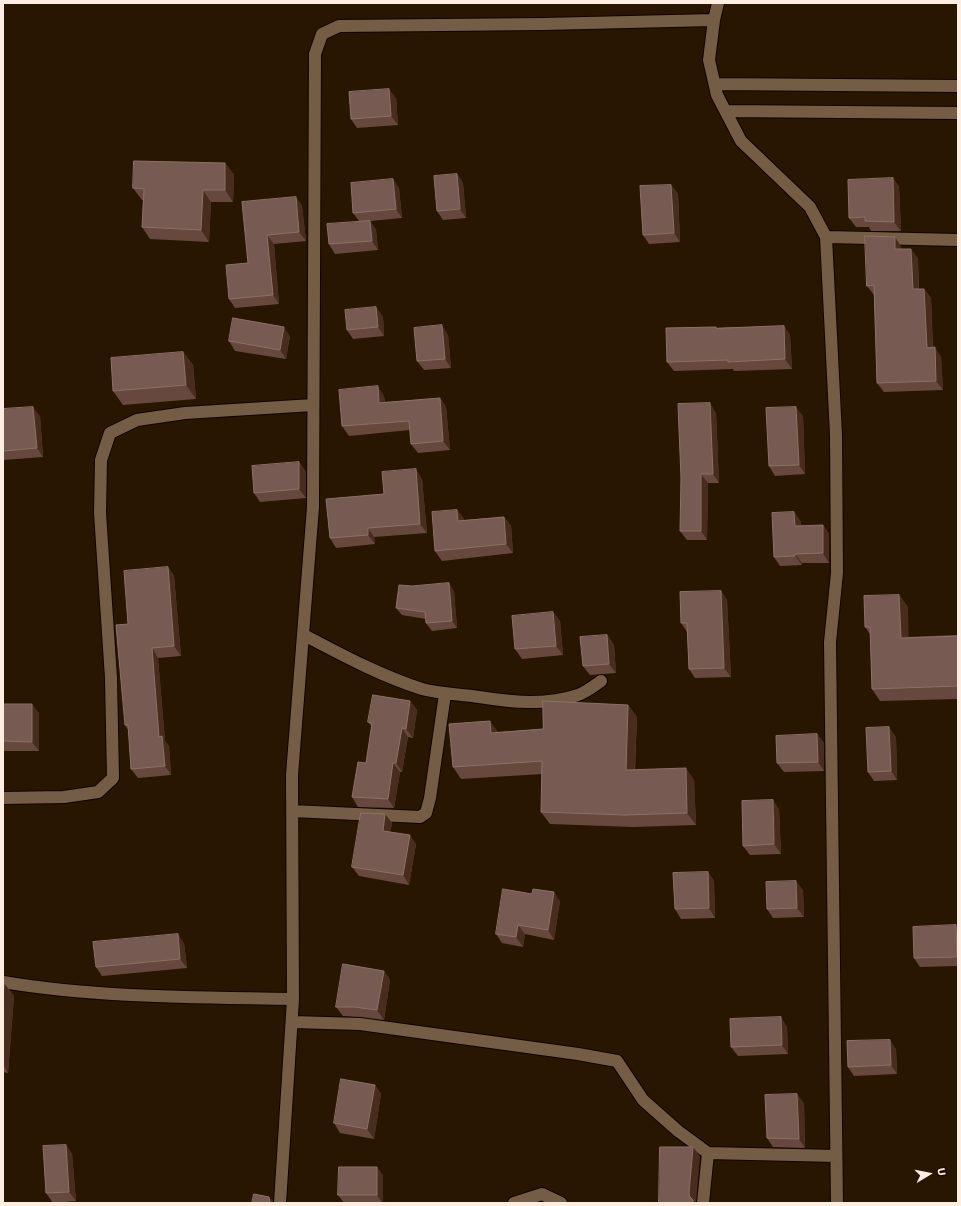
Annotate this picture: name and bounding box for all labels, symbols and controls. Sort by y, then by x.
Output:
north arrow [909,1154,949,1194]
text: U [934,1167,948,1177]

